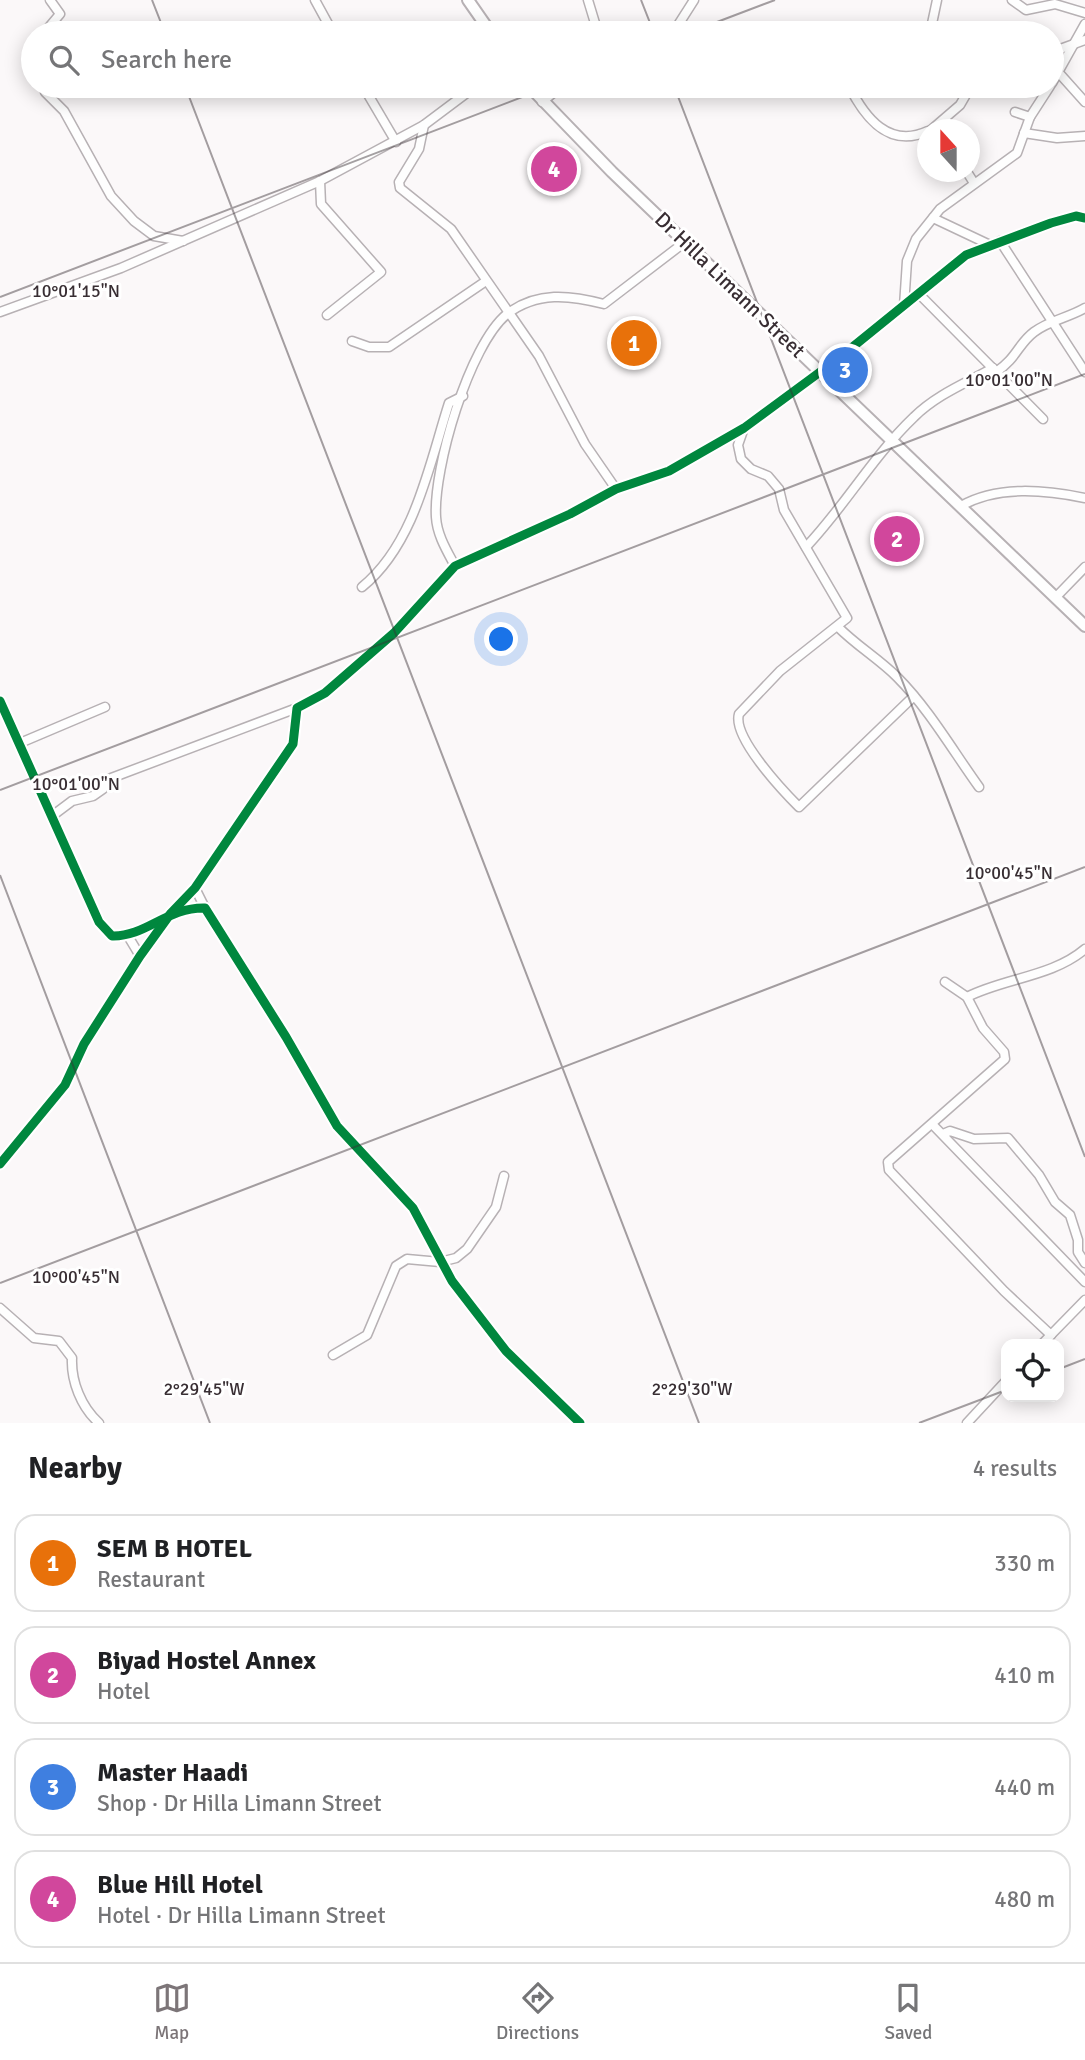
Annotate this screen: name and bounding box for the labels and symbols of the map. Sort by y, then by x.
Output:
north arrow [917,119,980,182]
pin: 4 [531,143,577,195]
street label: Dr Hilla Limann Street [649,206,811,364]
text: 10°01'15"N [32,280,120,302]
pin: 1 [611,317,657,369]
pin: 3 [822,344,868,396]
text: 10°01'00"N [965,369,1053,391]
pin: 2 [874,513,920,565]
your location [484,622,518,656]
text: 10°01'00"N [32,773,120,795]
text: 10°00'45"N [965,862,1053,884]
text: 10°00'45"N [32,1266,120,1288]
text: 2°29'45"W [163,1378,245,1400]
text: 2°29'30"W [651,1378,733,1400]

